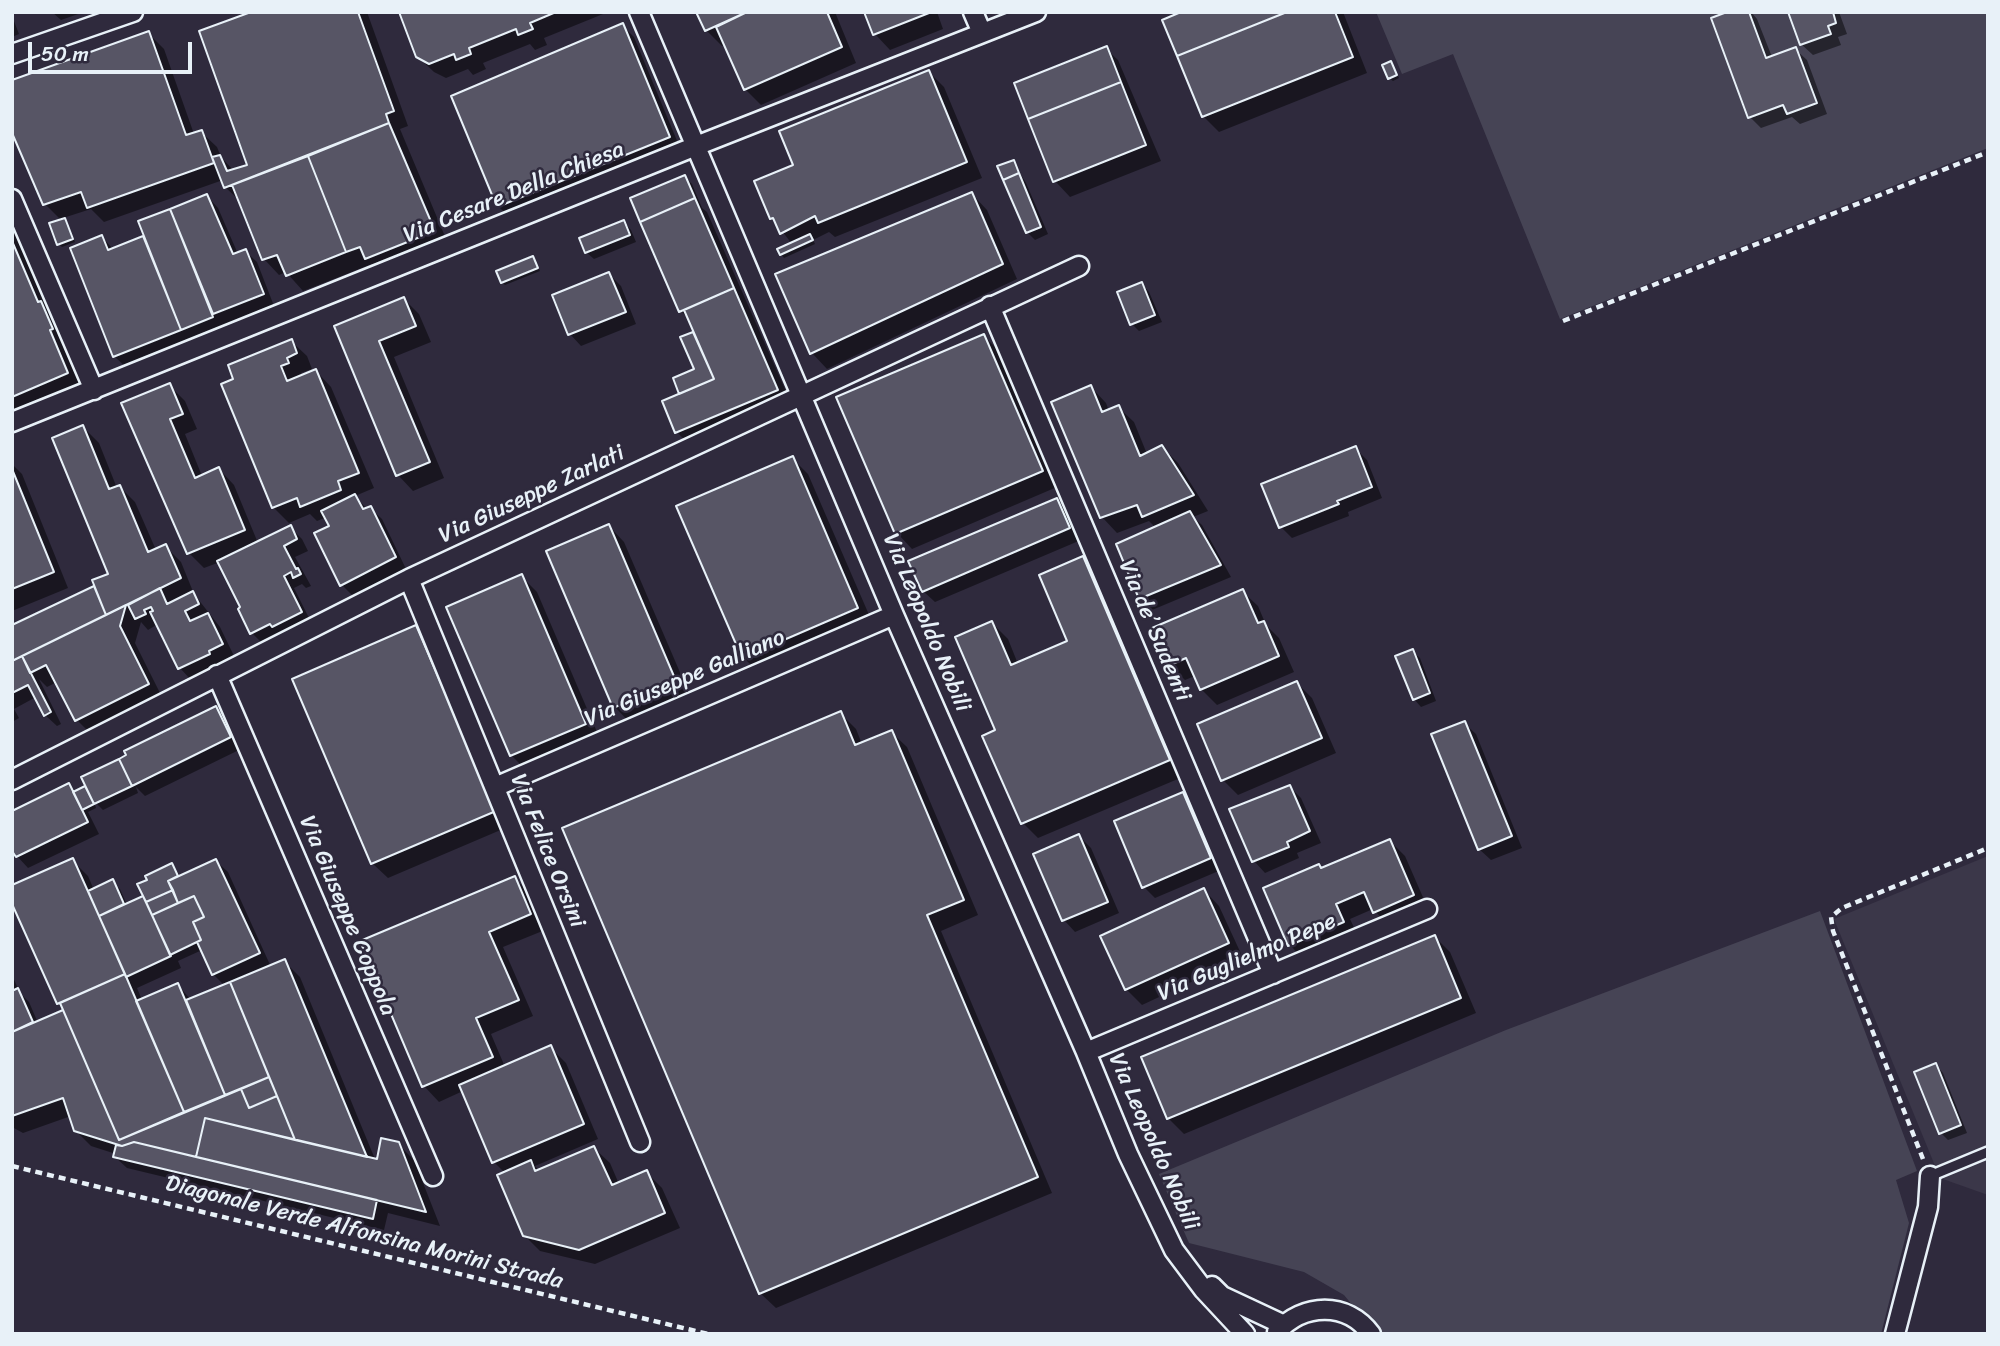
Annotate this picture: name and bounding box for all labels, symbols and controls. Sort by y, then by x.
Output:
scale bar [32,28,196,72]
text: 50 m [41,35,89,73]
street label: Via Cesare Della Chiesa [400,136,628,250]
street label: Via Giuseppe Zarlati [435,440,629,550]
street label: Via Leopoldo Nobili [876,530,976,716]
street label: Via de’ Sudenti [1112,556,1196,706]
street label: Via Giuseppe Galliano [580,624,790,734]
street label: Via Felice Orsini [504,770,590,932]
street label: Via Giuseppe Coppola [292,812,402,1020]
street label: Via Guglielmo Pepe [1154,908,1340,1008]
street label: Via Leopoldo Nobili [1102,1049,1204,1235]
street label: Diagonale Verde Alfonsina Morini Strada [162,1170,566,1296]

